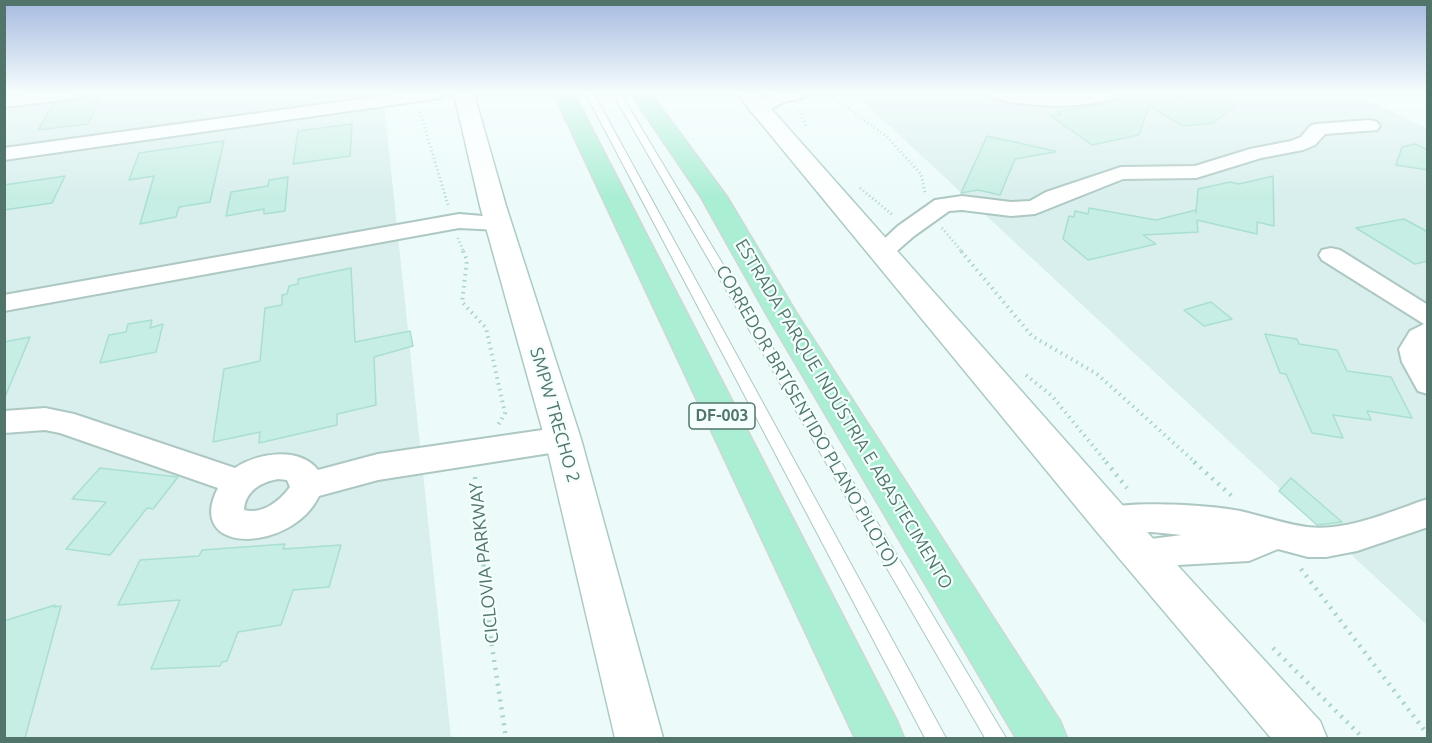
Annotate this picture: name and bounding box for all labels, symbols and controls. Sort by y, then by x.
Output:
street label: ESTRADA PARQUE INDÚSTRIA E ABASTECIMENTO [731,235,957,593]
street label: CORREDOR BRT(SENTIDO PLANO PILOTO) [711,261,903,571]
street label: SMPW TRECHO 2 [525,345,585,485]
road number: DF-003 [689,403,755,429]
street label: CICLOVIA PARKWAY [465,481,503,645]

